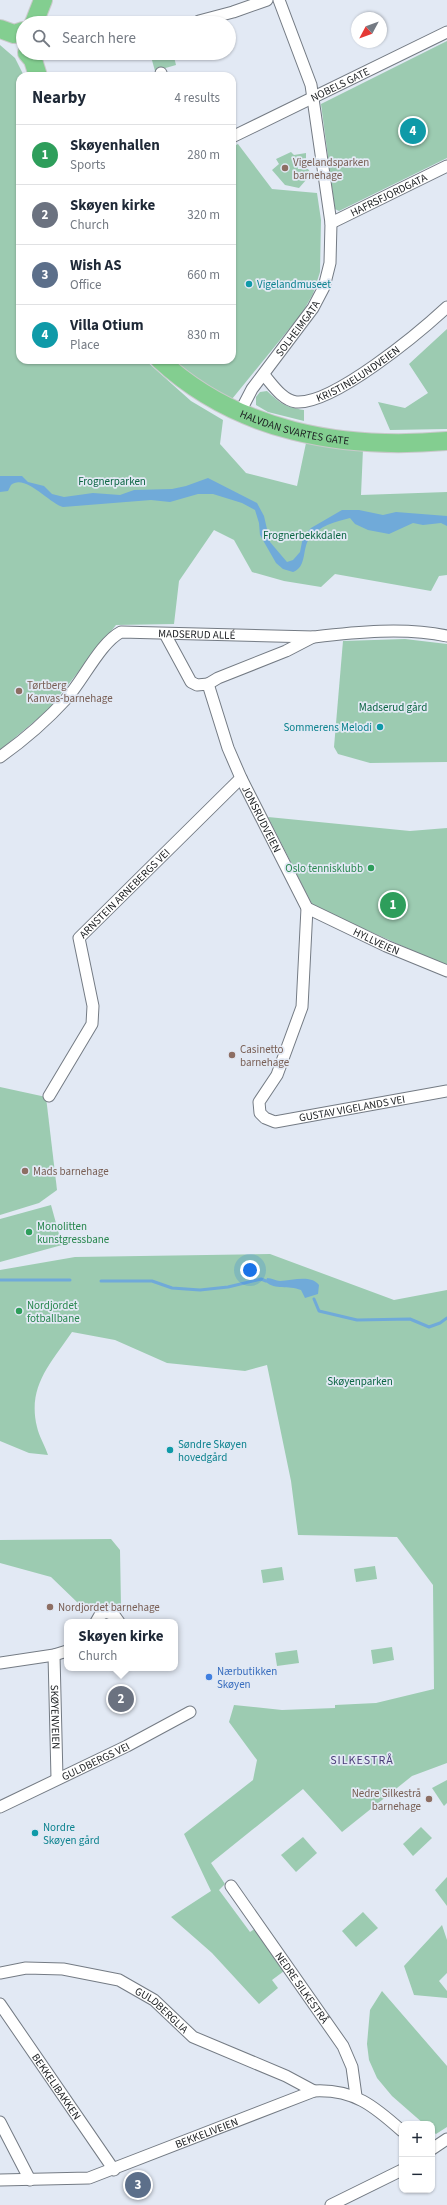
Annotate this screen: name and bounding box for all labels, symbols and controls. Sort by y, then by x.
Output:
north arrow [351,12,387,48]
search box [16,16,236,60]
icon: search [30,27,52,49]
text: Search here [62,28,136,49]
street label: NOBELS GATE [308,64,372,105]
text: Nearby [32,86,86,110]
text: 4 results [175,89,220,107]
pin: 4 [400,116,426,146]
text: Skøyenhallen [70,135,160,156]
text: 1 [42,146,48,164]
text: 280 m [187,146,220,164]
place label: Vigelandsparken barnehage [293,155,369,183]
text: Sports [70,156,105,174]
marker: Vigelandsparken barnehage [280,163,290,173]
street label: HAFRSFJORDGATA [348,170,429,220]
text: Skøyen kirke [70,195,155,216]
text: 2 [42,206,48,224]
text: 320 m [187,206,220,224]
text: Church [70,216,109,234]
text: Wish AS [70,255,121,276]
text: 3 [42,266,48,284]
text: 660 m [187,266,220,284]
text: Office [70,276,101,294]
place label: Vigelandmuseet [257,277,331,292]
marker: Vigelandmuseet [244,279,254,289]
street label: SOLHEIMGATA [272,298,323,359]
text: Villa Otium [70,315,144,336]
text: 4 [42,326,48,344]
text: 830 m [187,326,220,344]
text: Place [70,336,99,354]
street label: KRISTINELUNDVEIEN [314,342,403,405]
street label: HALVDAN SVARTES GATE [238,406,350,448]
park label: Frognerparken [78,474,146,489]
park label: Frognerbekkdalen [263,528,347,543]
street label: MADSERUD ALLÉ [158,625,236,642]
place label: Tørtberg Kanvas-barnehage [27,678,113,706]
marker: Tørtberg Kanvas-barnehage [14,686,24,696]
park label: Madserud gård [359,700,427,715]
place label: Sommerens Melodi [283,720,372,735]
marker: Sommerens Melodi [375,722,385,732]
street label: JONSRUDVEIEN [239,783,285,855]
street label: ARNSTEIN ARNEBERGS VEI [76,845,173,941]
place label: Oslo tennisklubb [285,861,363,876]
marker: Oslo tennisklubb [366,863,376,873]
pin: 1 [380,890,406,920]
street label: HYLLVEIEN [351,924,402,958]
place label: Casinetto barnehage [240,1042,290,1070]
marker: Casinetto barnehage [227,1050,237,1060]
street label: GUSTAV VIGELANDS VEI [298,1091,406,1125]
place label: Mads barnehage [33,1164,109,1179]
marker: Mads barnehage [20,1166,30,1176]
place label: Monolitten kunstgressbane [37,1219,110,1247]
marker: Monolitten kunstgressbane [24,1227,34,1237]
your location [240,1260,260,1280]
place label: Nordjordet fotballbane [27,1298,80,1326]
marker: Nordjordet fotballbane [14,1306,24,1316]
park label: Skøyenparken [327,1374,393,1389]
place label: Søndre Skøyen hovedgård [178,1437,247,1465]
marker: Søndre Skøyen hovedgård [165,1445,175,1455]
place label: Nordjordet barnehage [58,1600,160,1615]
marker: Nordjordet barnehage [45,1602,55,1612]
popup [64,1619,178,1671]
text: Skøyen kirke [78,1626,164,1647]
text: Church [78,1647,117,1665]
place label: Nærbutikken Skøyen [217,1664,277,1692]
marker: Nærbutikken Skøyen [204,1672,214,1682]
street label: SKØYENVEIEN [47,1684,64,1749]
pin: 2 [108,1684,134,1714]
street label: GULDBERGS VEI [59,1738,132,1784]
district label: SILKESTRÅ [330,1752,394,1769]
place label: Nedre Silkestrå barnehage [352,1786,422,1814]
marker: Nedre Silkestrå barnehage [424,1794,434,1804]
place label: Nordre Skøyen gård [43,1820,100,1848]
marker: Nordre Skøyen gård [30,1828,40,1838]
street label: NEDRE SILKESTRÅ [272,1949,332,2026]
street label: GULDBERGLIA [132,1983,192,2036]
street label: BEKKELIBAKKEN [29,2050,85,2123]
street label: BEKKELIVEIEN [173,2114,240,2152]
map controls [399,2121,435,2193]
button: + [399,2121,435,2157]
button: − [399,2157,435,2193]
pin: 3 [125,2170,151,2200]

